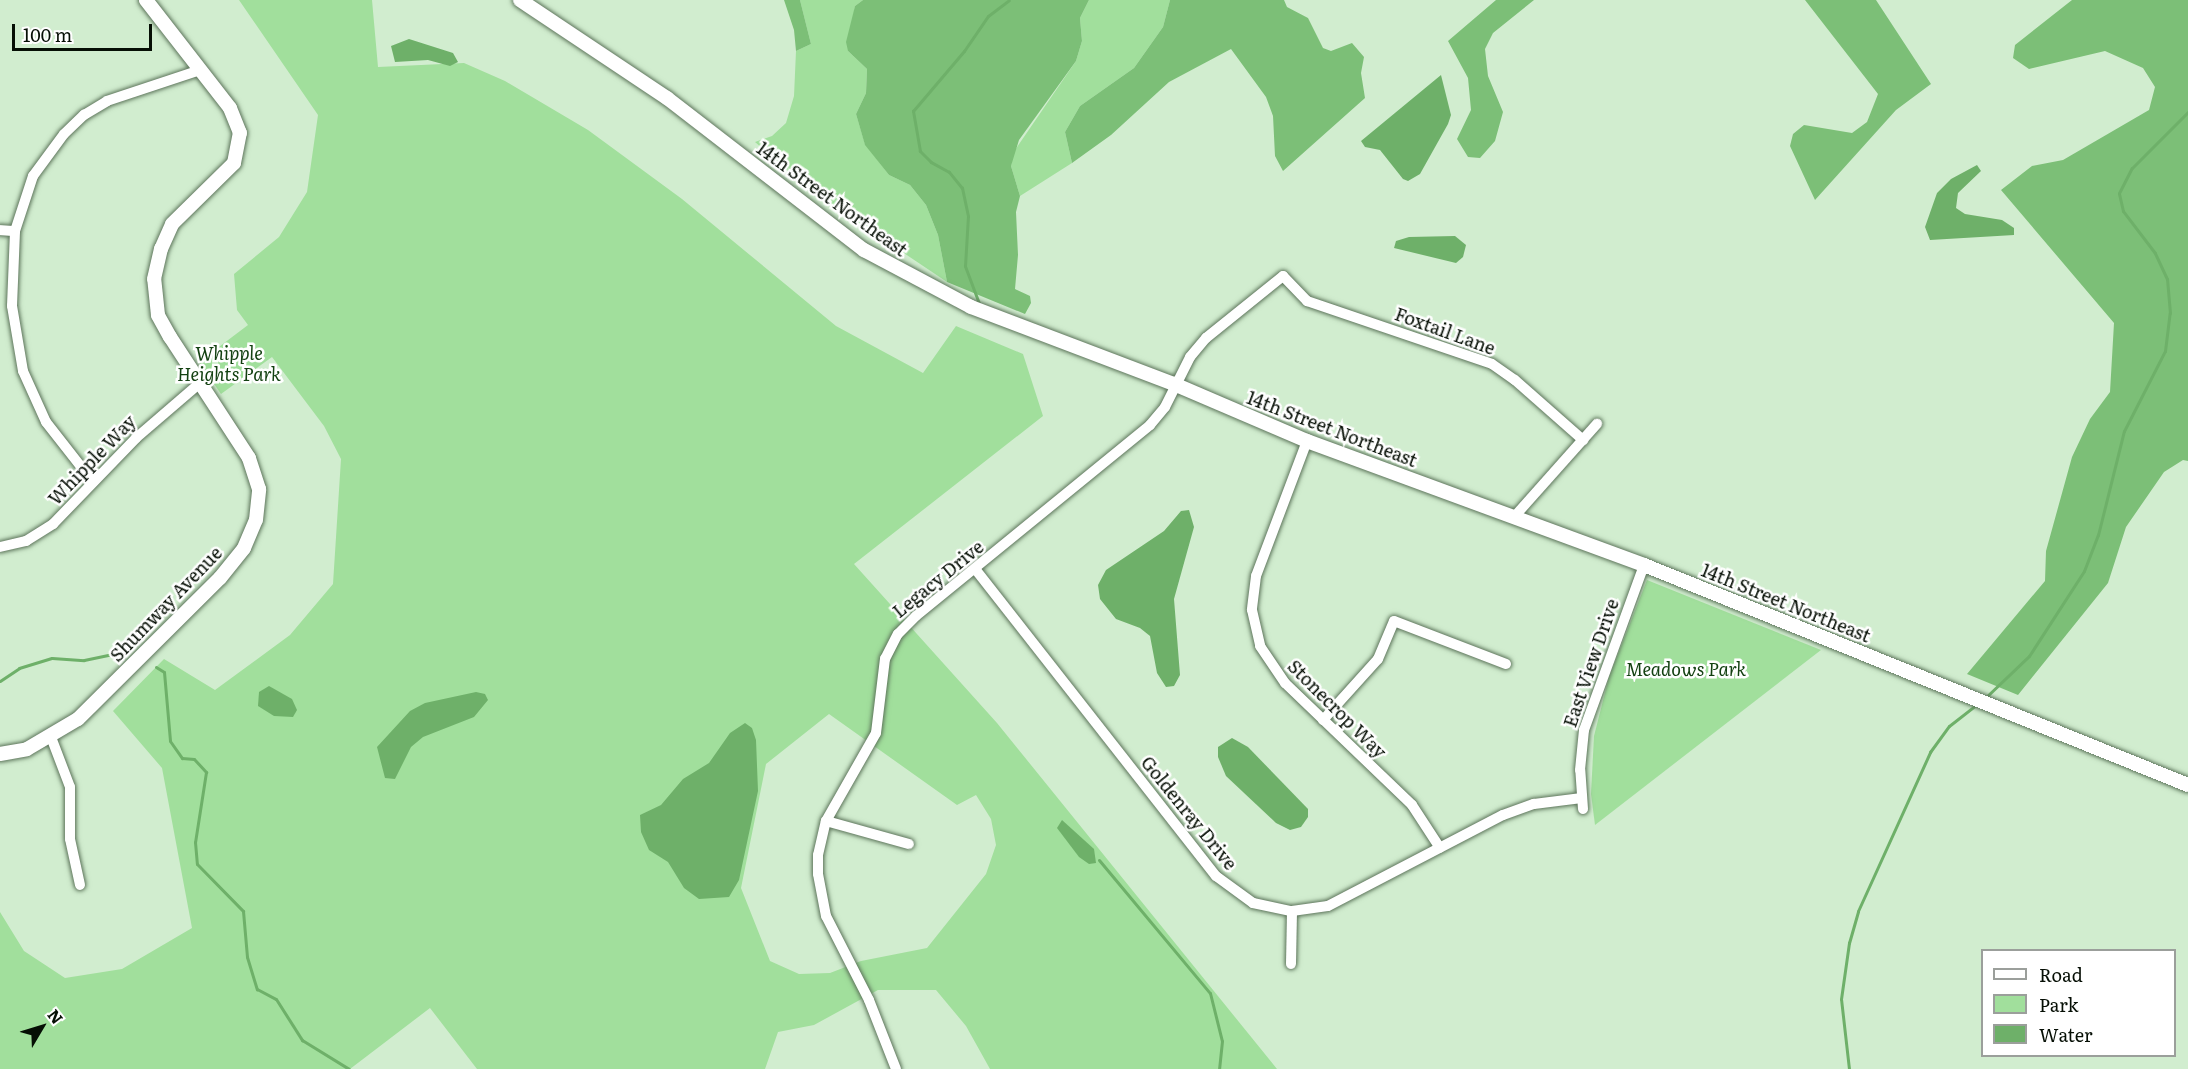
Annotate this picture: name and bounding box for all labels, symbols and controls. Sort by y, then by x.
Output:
scale bar [15,12,154,50]
text: 100 m [23,21,72,48]
street label: 14th Street Northeast [753,137,911,261]
street label: Foxtail Lane [1392,303,1498,359]
park label: Whipple Heights Park [177,343,281,386]
street label: 14th Street Northeast [1244,387,1420,471]
street label: Whipple Way [44,411,140,509]
street label: Legacy Drive [888,536,988,622]
street label: Shumway Avenue [106,542,226,666]
street label: 14th Street Northeast [1698,559,1874,647]
street label: East View Drive [1559,596,1623,730]
street label: Stonecrop Way [1283,655,1391,763]
park label: Meadows Park [1626,658,1746,680]
street label: Goldenray Drive [1137,752,1241,874]
legend [1981,949,2176,1057]
text: Road [2039,961,2083,988]
text: Park [2039,991,2078,1018]
north arrow [12,997,72,1057]
text: N [43,1003,70,1029]
text: Water [2039,1021,2092,1048]

